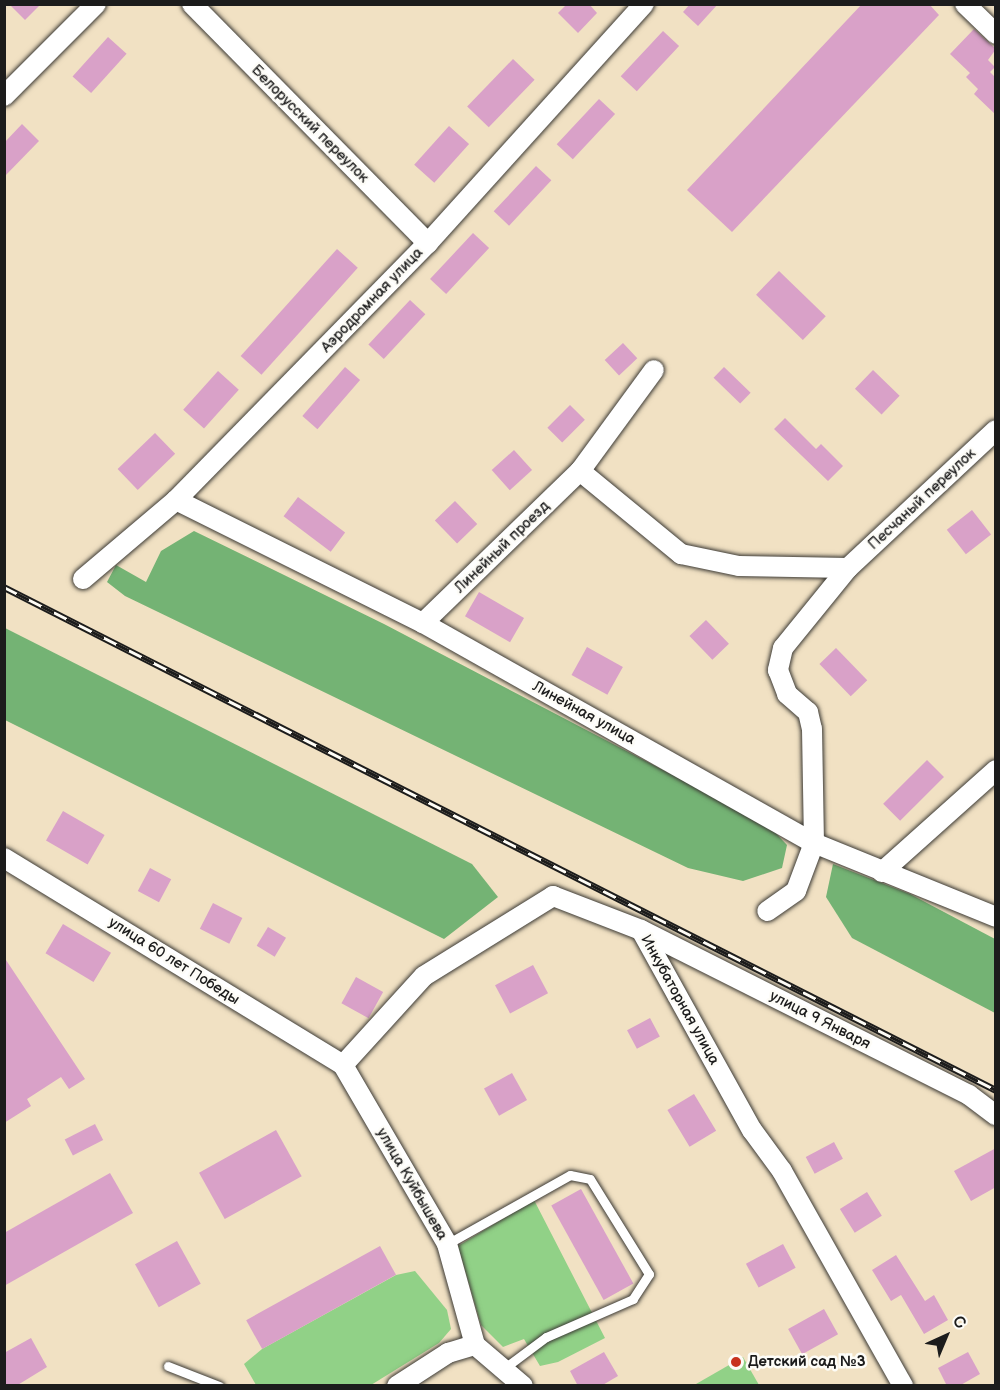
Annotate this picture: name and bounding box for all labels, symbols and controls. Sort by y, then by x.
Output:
street label: Белорусский переулок [247,61,373,187]
street label: Аэродромная улица [317,244,427,356]
street label: Песчаный переулок [864,444,980,554]
street label: Линейный проезд [451,497,553,597]
street label: Линейная улица [530,677,638,749]
street label: улица 60 лет Победы [105,913,243,1009]
street label: Инкубаторная улица [637,932,723,1068]
street label: улица 9 Января [767,987,873,1053]
street label: улица Куйбышева [373,1125,451,1243]
north arrow [916,1306,976,1366]
text: С [948,1312,969,1333]
place label: Детский сад №3 [748,1353,865,1371]
marker: Детский сад №3 [729,1355,743,1369]

